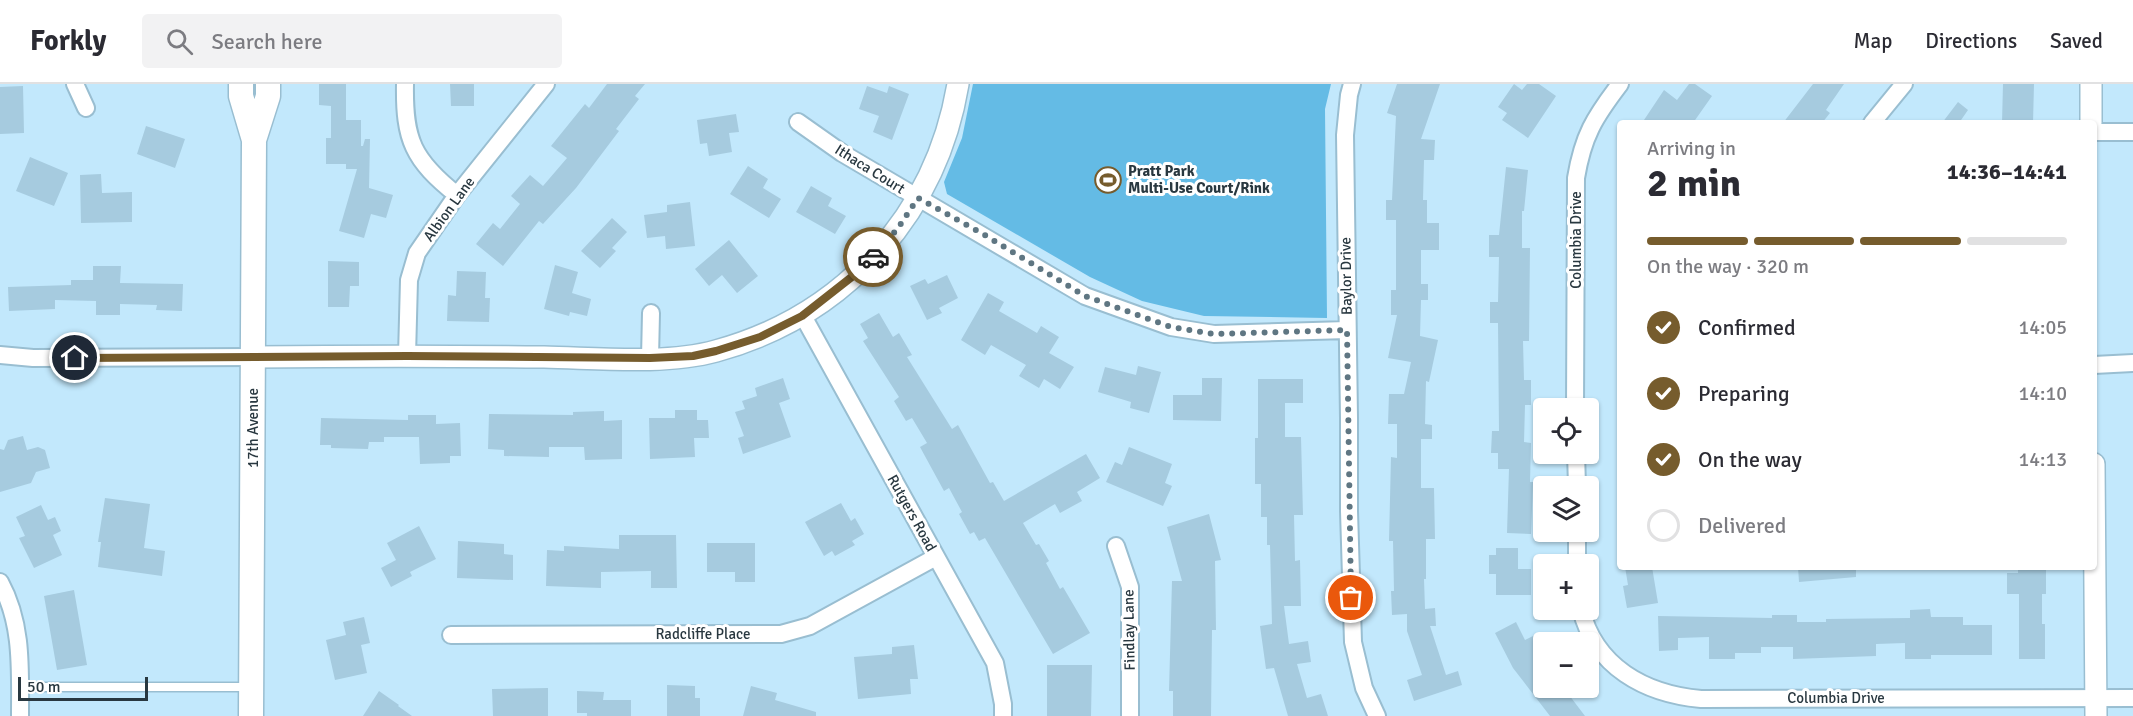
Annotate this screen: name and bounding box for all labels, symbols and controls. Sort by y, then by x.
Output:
search box [142,14,562,68]
text: Forkly [30,24,106,58]
icon: search [163,25,196,58]
text: Search here [211,28,322,55]
text: Map [1854,28,1892,54]
text: Directions [1925,28,2017,54]
text: Saved [2050,28,2103,54]
text: Arriving in [1647,136,1736,161]
street label: Ithaca Court [832,140,908,198]
text: 14:36–14:41 [1947,158,2067,185]
text: 2 min [1647,159,1741,207]
place label: Pratt Park Multi-Use Court/Rink [1128,162,1270,197]
sports icon: Pratt Park Multi-Use Court/Rink [1093,165,1123,195]
street label: Albion Lane [419,173,479,245]
street label: Columbia Drive [1567,191,1585,289]
courier [843,227,903,287]
street label: Baylor Drive [1336,237,1356,315]
icon: car [857,241,890,274]
text: On the way · 320 m [1647,254,1809,279]
icon: check [1647,311,1680,344]
text: Confirmed [1698,314,1796,341]
text: 14:05 [2018,315,2067,340]
pin [49,332,100,383]
icon: home [58,341,91,374]
icon: check [1647,377,1680,410]
text: Preparing [1698,380,1790,407]
text: 14:10 [2018,381,2067,406]
street label: 17th Avenue [244,388,262,468]
map controls [1533,398,1599,698]
button: locate [1533,398,1599,464]
icon: check [1647,443,1680,476]
text: On the way [1698,446,1802,473]
text: 14:13 [2018,447,2067,472]
street label: Rutgers Road [884,471,940,555]
button: layers [1533,476,1599,542]
text: Delivered [1698,512,1786,539]
button: + [1533,554,1599,620]
pin [1325,572,1376,623]
icon: bag [1334,581,1367,614]
street label: Findlay Lane [1119,589,1139,671]
street label: Radcliffe Place [655,625,751,643]
button: − [1533,632,1599,698]
scale bar [18,674,148,702]
text: 50 m [27,677,61,697]
street label: Columbia Drive [1787,689,1885,707]

